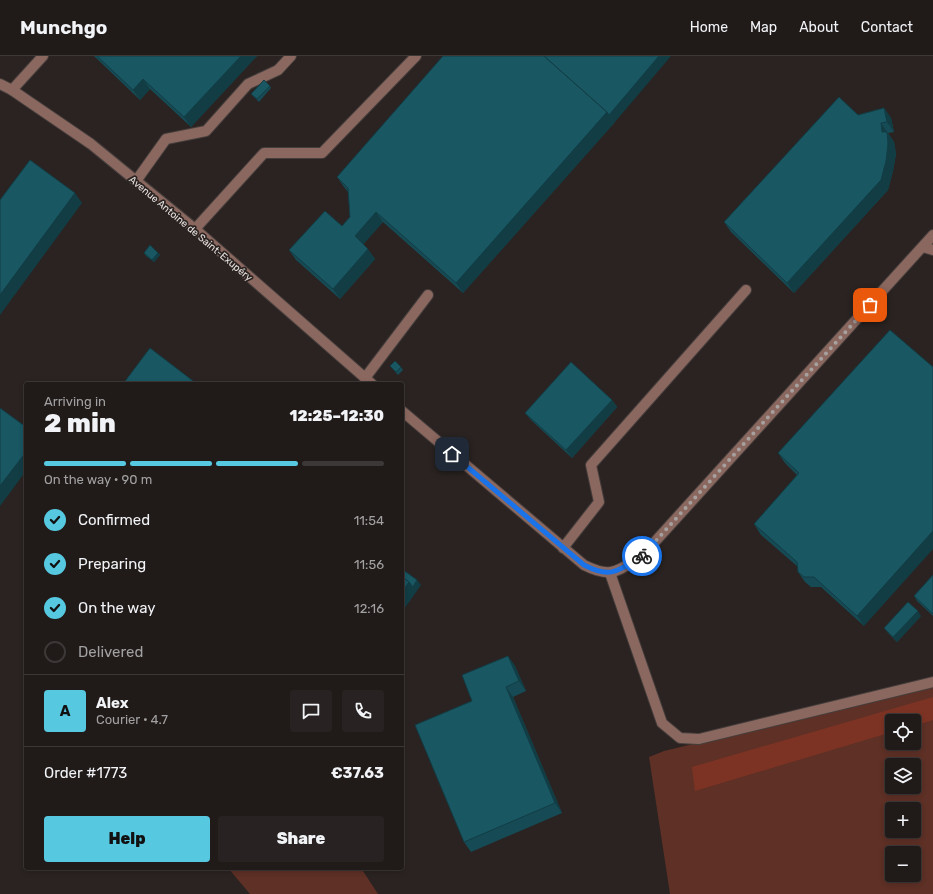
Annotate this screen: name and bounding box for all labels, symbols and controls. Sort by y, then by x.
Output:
text: Munchgo [20,16,107,39]
text: Home [690,19,728,36]
text: Map [750,19,777,36]
text: About [799,19,839,36]
text: Contact [861,19,913,36]
street label: Avenue Antoine de Saint-Exupéry [126,174,255,284]
pin [853,288,887,322]
icon: bag [859,294,881,316]
text: Arriving in [44,394,106,409]
text: 12:25–12:30 [290,407,384,425]
text: 2 min [44,408,116,439]
pin [435,437,469,471]
icon: home [441,443,463,465]
text: On the way · 90 m [44,472,152,487]
icon: check [44,509,66,531]
text: Confirmed [78,511,150,529]
text: 11:54 [354,513,384,528]
courier [622,536,662,576]
icon: bike [631,545,653,567]
icon: check [44,553,66,575]
text: Preparing [78,555,146,573]
text: 11:56 [354,557,384,572]
icon: check [44,597,66,619]
text: On the way [78,599,156,617]
text: 12:16 [354,601,384,616]
text: Delivered [78,643,143,661]
button: chat [290,690,332,732]
button: phone [342,690,384,732]
text: Alex [96,694,129,712]
text: A [60,702,70,720]
text: Courier · 4.7 [96,712,168,727]
map controls [885,714,921,882]
button: locate [885,714,921,750]
button: layers [885,758,921,794]
text: Order #1773 [44,764,127,782]
text: €37.63 [331,764,384,782]
button: + [885,802,921,838]
button: Help [44,816,210,862]
button: Share [218,816,384,862]
button: − [885,846,921,882]

